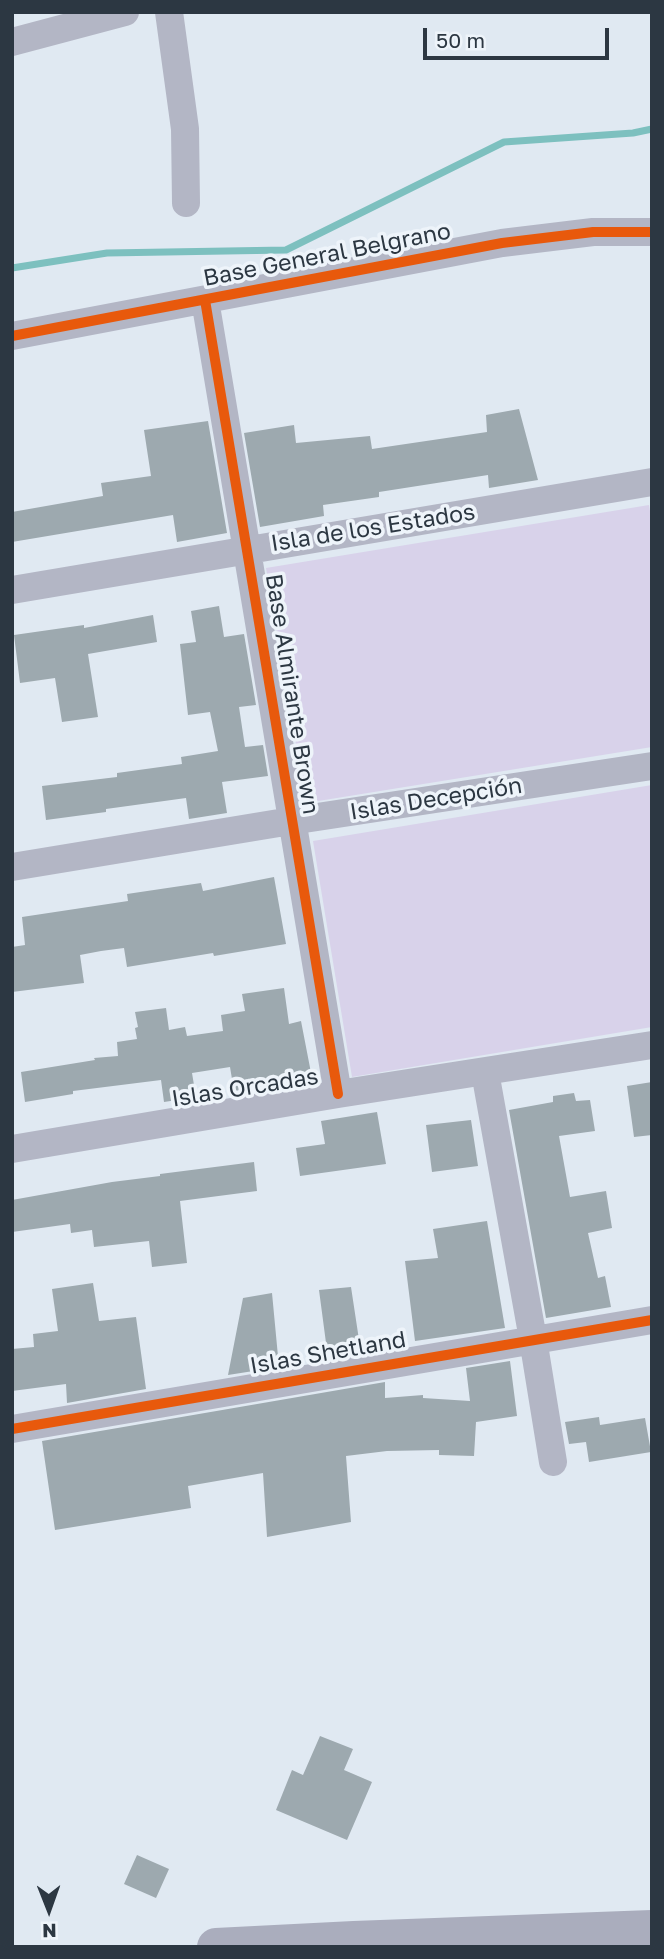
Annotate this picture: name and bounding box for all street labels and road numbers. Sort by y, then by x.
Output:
street label: Base General Belgrano [201,217,453,293]
street label: Isla de los Estados [269,498,477,558]
street label: Base Almirante Brown [259,572,325,816]
street label: Islas Decepción [348,772,524,826]
street label: Islas Orcadas [170,1063,320,1113]
street label: Islas Shetland [248,1326,408,1380]

